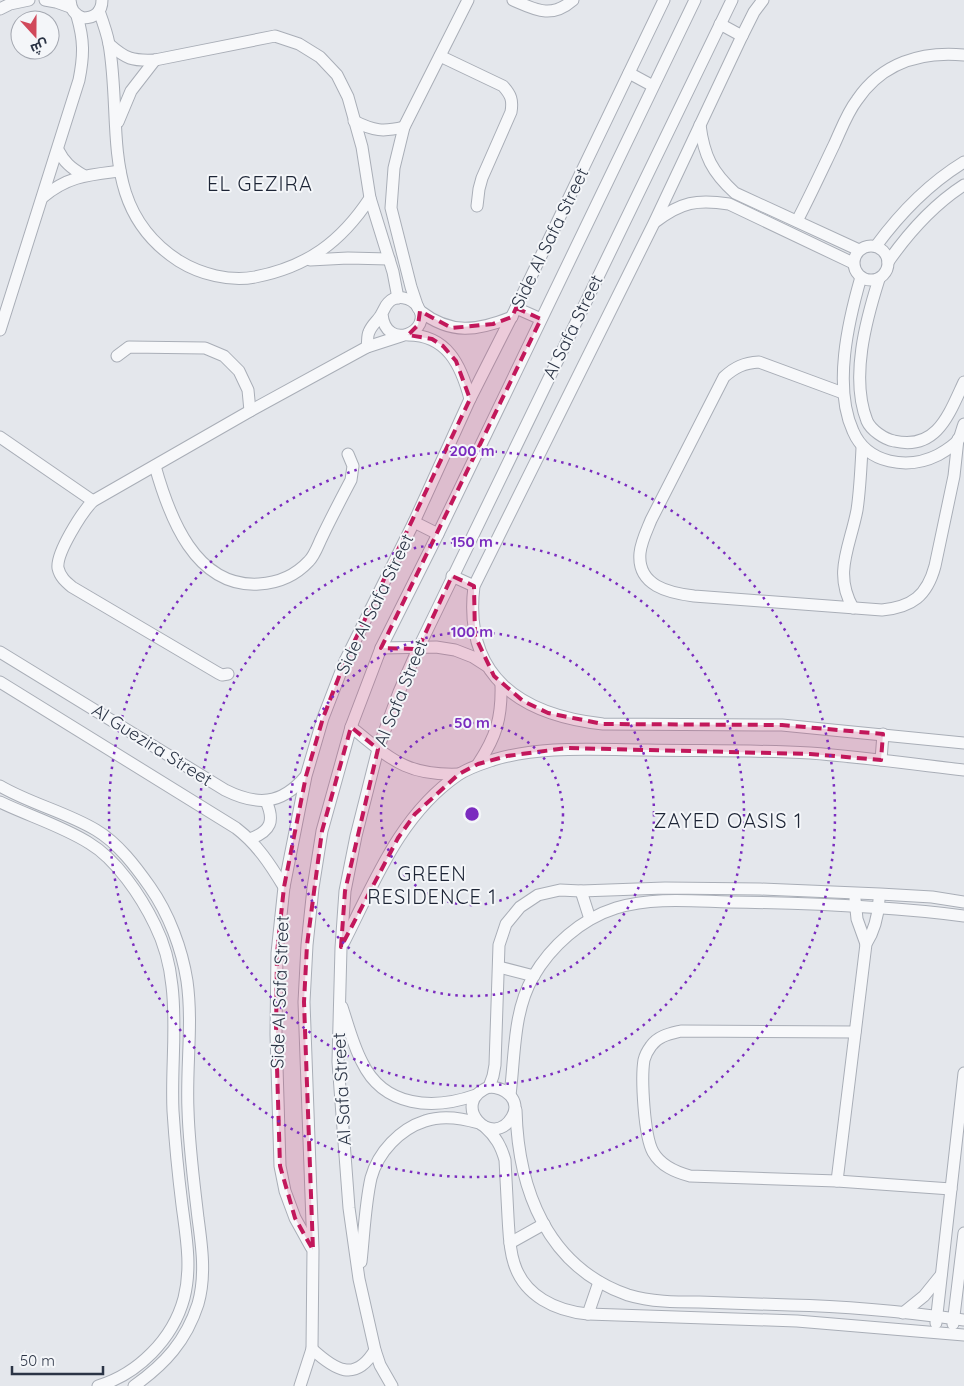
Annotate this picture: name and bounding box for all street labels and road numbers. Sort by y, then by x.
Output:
street label: Side Al Safa Street [506,164,593,312]
street label: Al Safa Street [537,271,608,383]
street label: Side Al Safa Street [331,530,418,678]
street label: Al Safa Street [369,636,432,750]
street label: Al Guezira Street [88,698,217,791]
street label: Side Al Safa Street [265,915,294,1069]
street label: Al Safa Street [327,1032,356,1146]

